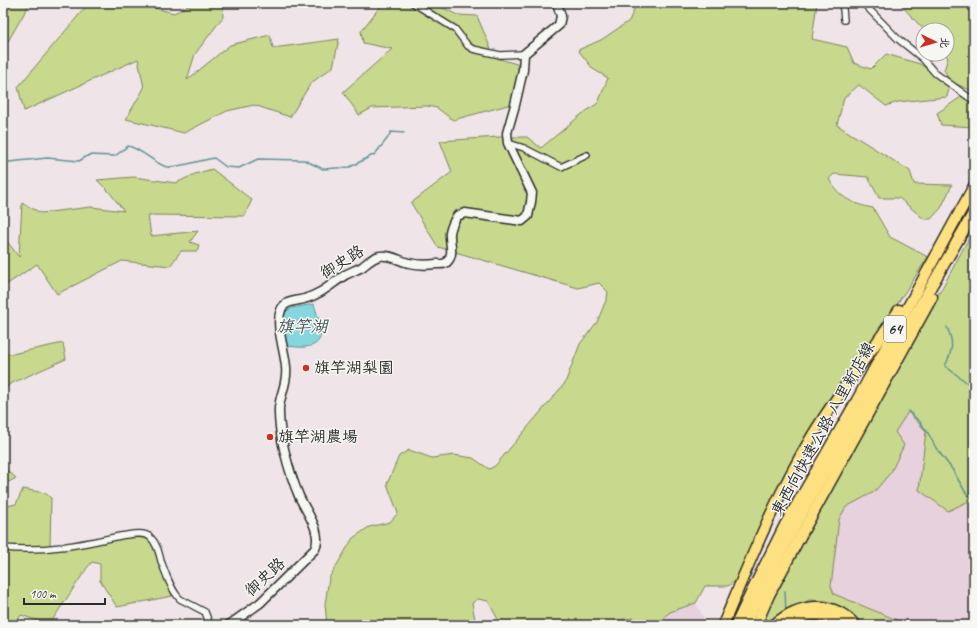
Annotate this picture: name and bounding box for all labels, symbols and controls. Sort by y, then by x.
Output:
north arrow [915,22,955,62]
text: 北 [938,37,952,49]
street label: 御史路 [316,241,368,283]
water label: 旗竿湖 [277,316,329,337]
road number: 64 [884,316,906,342]
street label: 東西向快速公路 八里新店線 [767,338,879,520]
place label: 旗竿湖梨園 [314,358,394,378]
marker: 旗竿湖梨園 [301,363,311,373]
place label: 旗竿湖農場 [278,427,358,447]
marker: 旗竿湖農場 [265,432,275,442]
street label: 御史路 [241,553,289,601]
scale bar [24,580,105,606]
text: 100 m [30,586,57,602]

